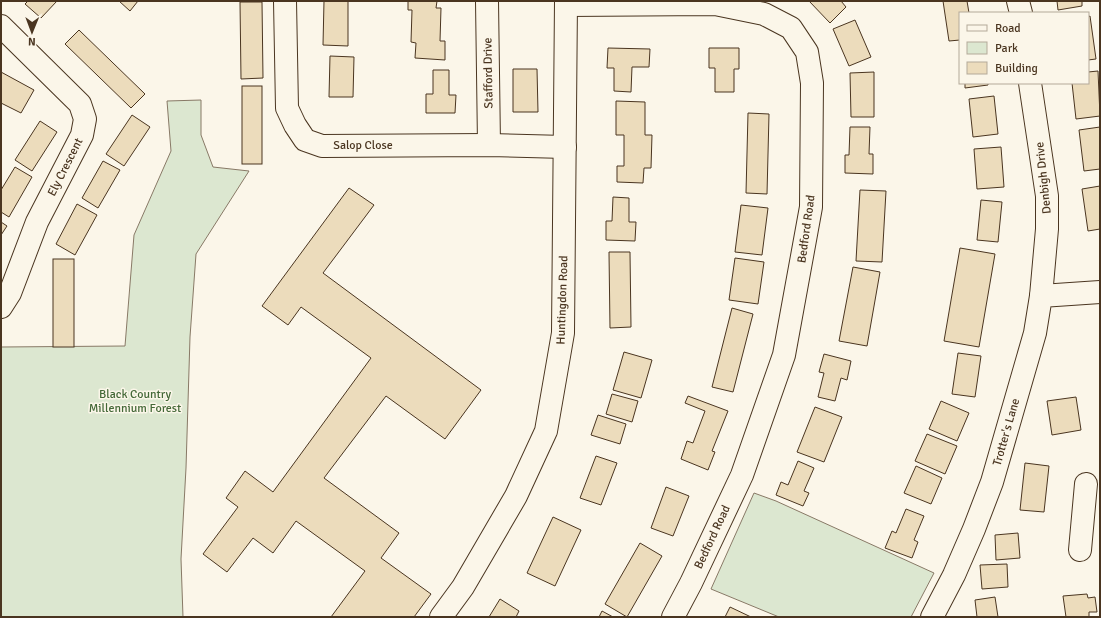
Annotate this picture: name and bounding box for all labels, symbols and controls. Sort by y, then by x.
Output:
north arrow [12,12,52,52]
legend [959,12,1089,84]
text: Road [995,21,1021,36]
text: N [28,35,36,48]
street label: Stafford Drive [480,37,497,109]
text: Park [995,41,1018,56]
text: Building [995,61,1038,76]
street label: Ely Crescent [44,136,87,199]
street label: Salop Close [333,138,393,153]
street label: Denbigh Drive [1032,141,1055,215]
street label: Bedford Road [794,194,819,264]
street label: Huntingdon Road [553,255,572,345]
park label: Black Country Millennium Forest [89,387,181,416]
street label: Trotter's Lane [990,397,1023,468]
street label: Bedford Road [691,503,734,572]

